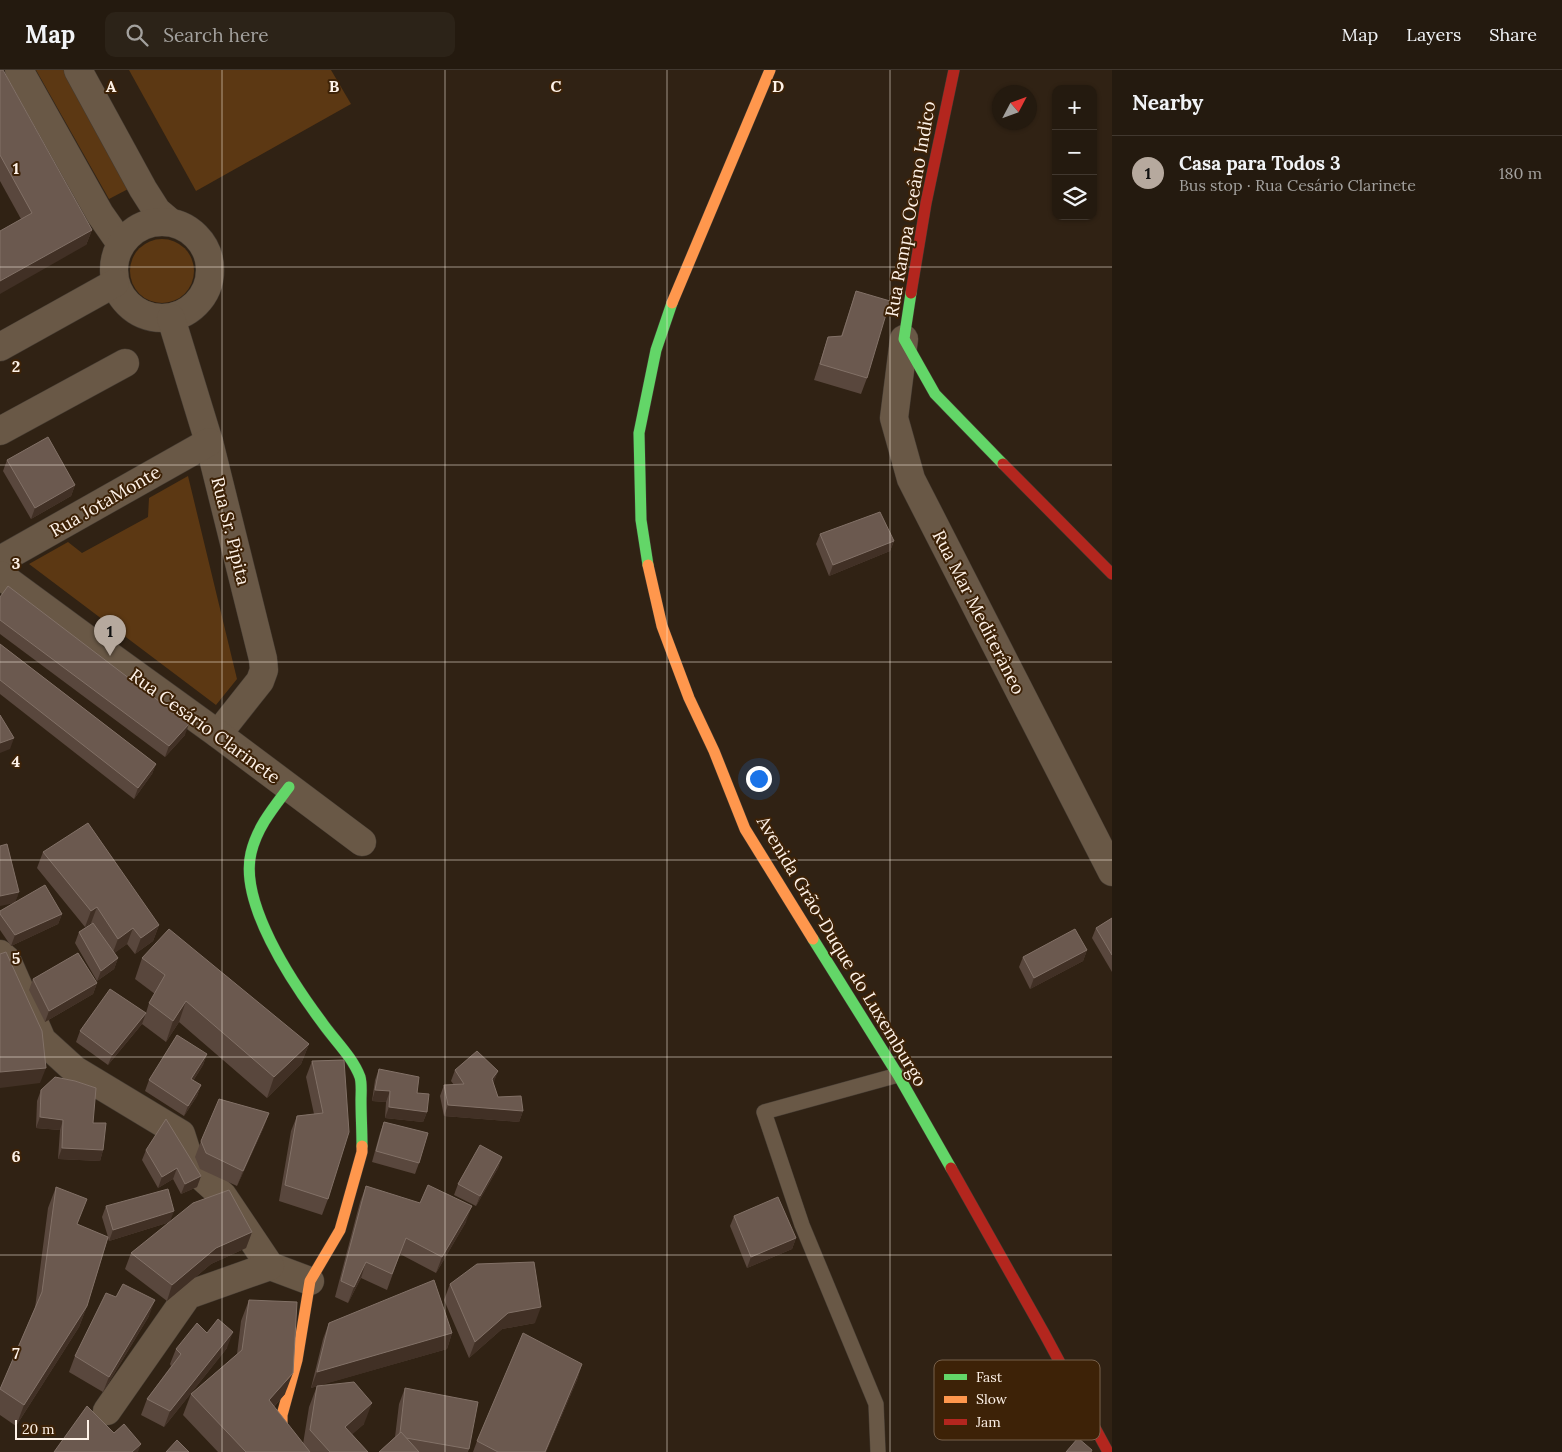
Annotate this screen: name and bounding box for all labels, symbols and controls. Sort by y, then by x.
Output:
search box [105,12,455,57]
text: Map [25,19,75,50]
icon: search [123,21,151,49]
text: Search here [163,23,269,47]
text: Map [1342,23,1378,46]
text: Layers [1406,23,1461,46]
text: Share [1489,23,1537,46]
text: A [106,76,117,96]
text: B [329,76,340,96]
text: C [550,76,562,96]
text: D [772,76,784,96]
north arrow [992,85,1037,130]
map controls [1052,85,1097,220]
button: + [1052,85,1097,130]
text: Nearby [1132,89,1203,116]
street label: Rua Rampa Oceâno Indico [880,99,940,319]
button: − [1052,130,1097,175]
text: Casa para Todos 3 [1179,151,1341,175]
text: 1 [13,158,19,178]
text: 1 [1145,163,1151,183]
text: 180 m [1499,163,1542,183]
button: layers [1052,175,1097,220]
text: Bus stop · Rua Cesário Clarinete [1179,175,1416,195]
text: 2 [12,356,20,376]
street label: Rua JotaMonte [46,460,165,542]
street label: Rua Sr. Pipita [206,475,256,587]
street label: Rua Mar Mediterâneo [928,526,1030,698]
text: 3 [12,553,21,573]
pin: 1 [94,615,126,656]
street label: Rua Cesário Clarinete [125,663,285,789]
text: 4 [12,751,21,771]
your location [746,766,772,792]
street label: Avenida Grão-Duque do Luxemburgo [751,811,932,1091]
text: 5 [12,948,21,968]
text: 6 [11,1146,21,1166]
text: 7 [12,1343,20,1363]
legend [934,1360,1100,1440]
text: Fast [976,1368,1003,1386]
text: Slow [976,1390,1008,1408]
text: Jam [975,1413,1001,1431]
scale bar [15,1417,89,1440]
text: 20 m [22,1420,54,1438]

